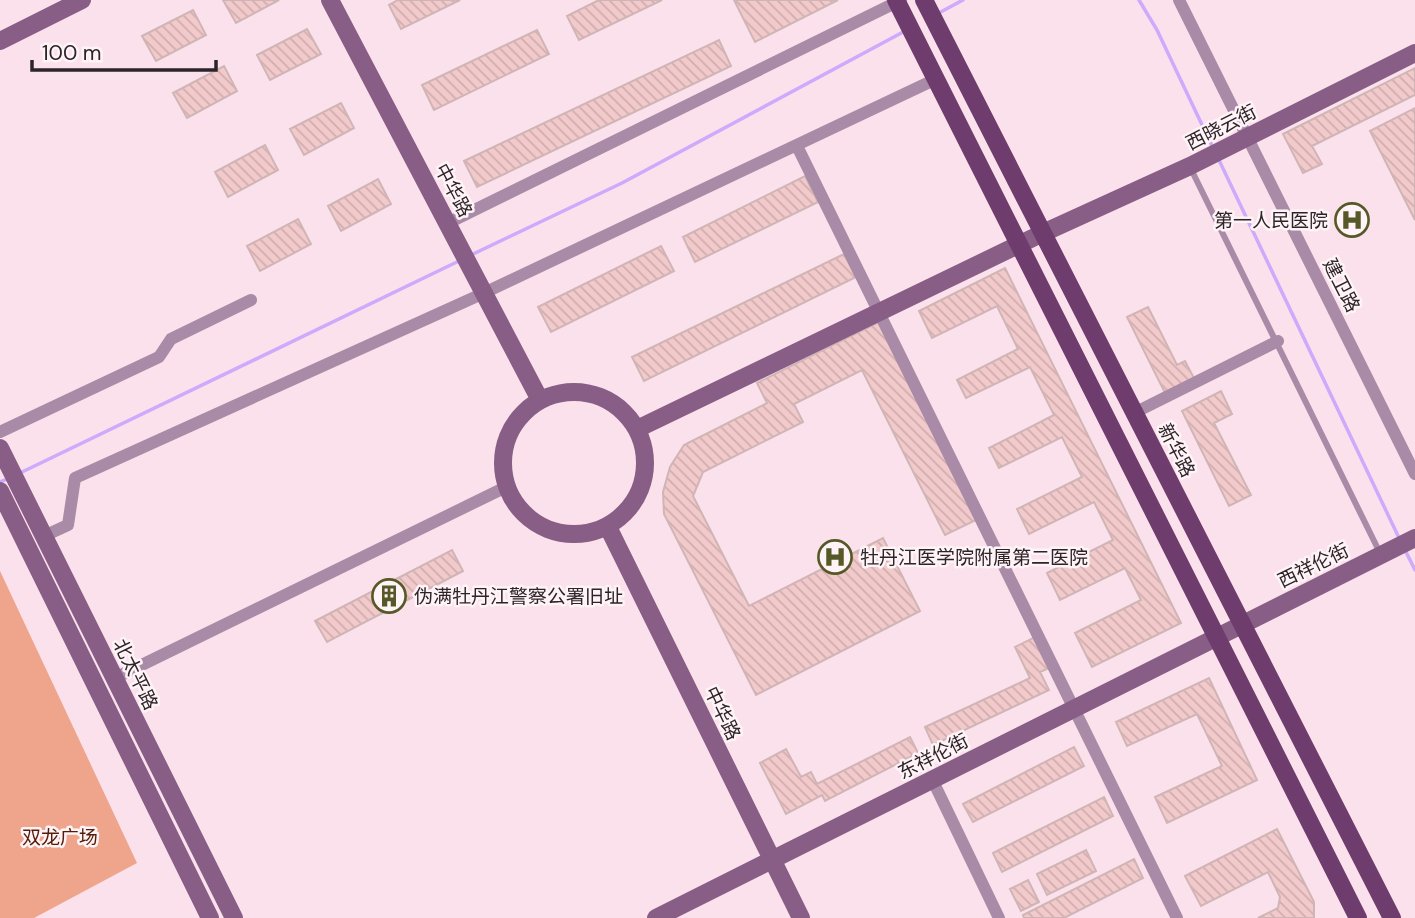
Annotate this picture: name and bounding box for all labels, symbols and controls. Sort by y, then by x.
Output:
scale bar [32,28,215,72]
text: 100 m [42,39,102,67]
street label: 西晓云街 [1182,99,1261,156]
street label: 中华路 [429,159,478,221]
hospital icon: 第一人民医院 [1333,201,1371,239]
place label: 第一人民医院 [1214,208,1328,233]
street label: 建卫路 [1317,254,1366,316]
street label: 新华路 [1152,419,1201,481]
hospital icon: 牡丹江医学院附属第二医院 [816,538,854,576]
street label: 西祥伦街 [1274,538,1353,593]
place label: 牡丹江医学院附属第二医院 [860,545,1088,570]
building icon: 伪满牡丹江警察公署旧址 [370,577,408,615]
place label: 伪满牡丹江警察公署旧址 [414,584,623,609]
street label: 北太平路 [108,635,163,714]
street label: 中华路 [699,682,746,744]
street label: 东祥伦街 [894,728,973,785]
park label: 双龙广场 [22,825,98,850]

